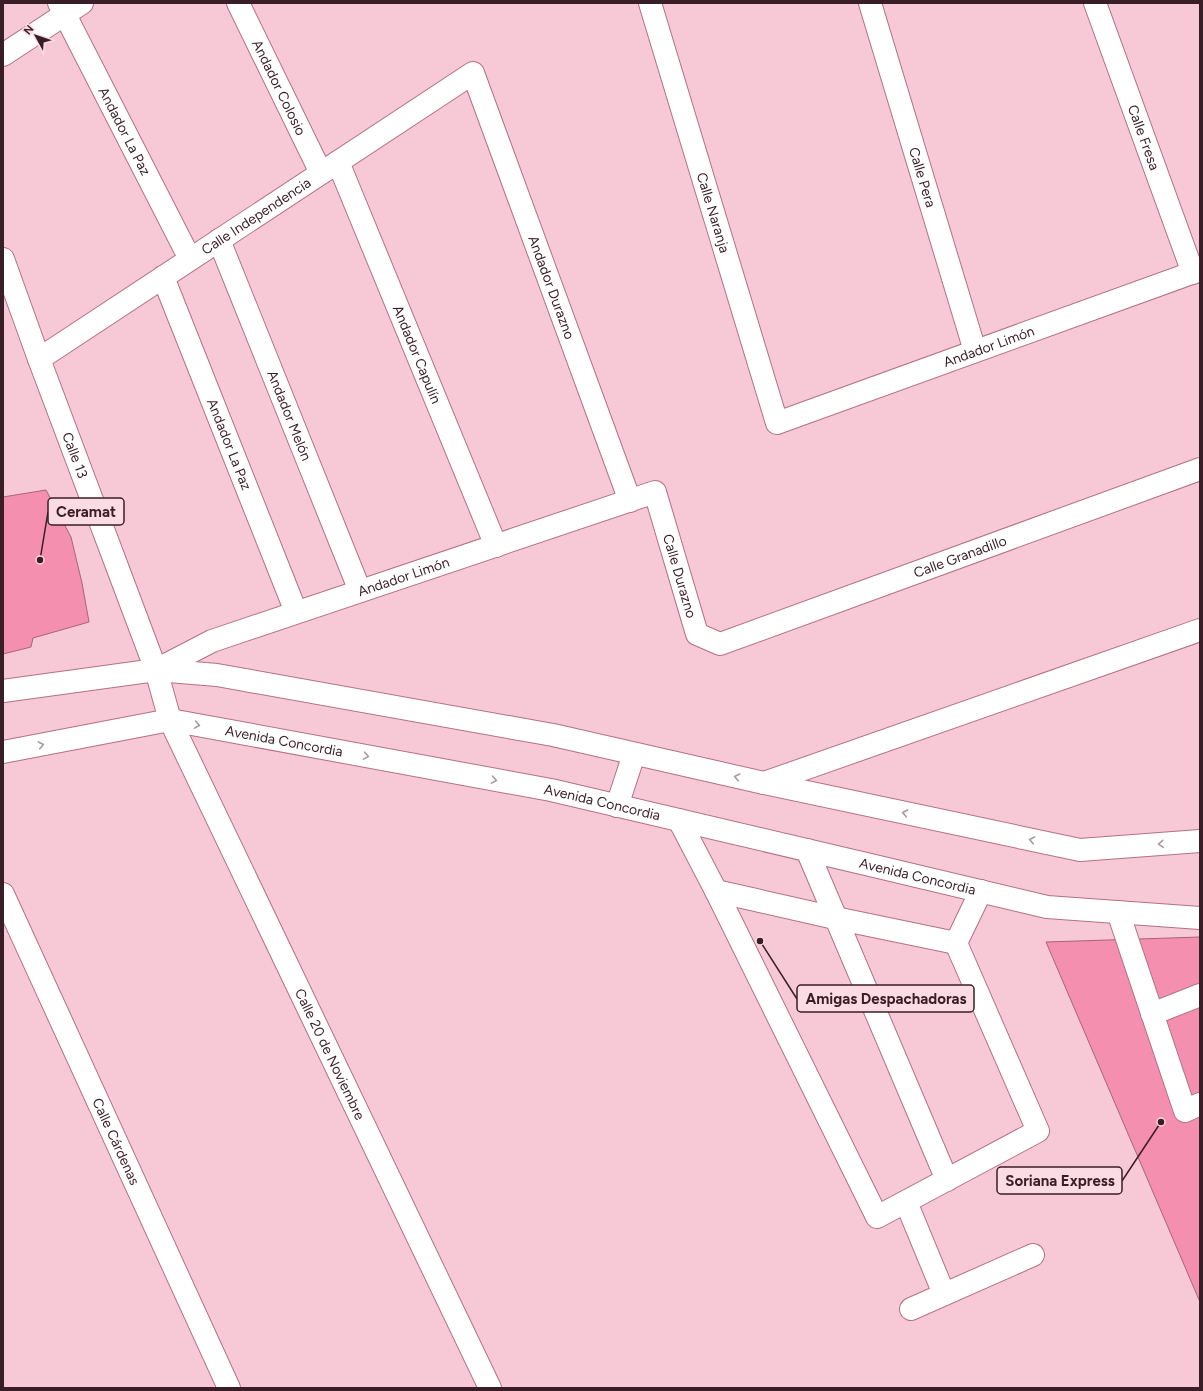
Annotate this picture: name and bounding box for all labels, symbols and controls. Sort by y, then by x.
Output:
north arrow [16,16,56,56]
text: N [21,22,36,37]
street label: Andador Colosio [249,37,310,138]
street label: Andador La Paz [95,84,154,178]
street label: Calle Fresa [1124,103,1163,172]
street label: Calle Pera [905,145,940,209]
street label: Calle Naranja [693,170,734,255]
street label: Calle Independencia [198,174,314,258]
street label: Andador Durazno [525,233,578,342]
street label: Andador Capulín [389,303,445,406]
street label: Andador Limón [941,322,1037,371]
street label: Andador Melón [264,368,315,463]
street label: Andador La Paz [204,396,255,493]
street label: Calle 13 [59,430,92,481]
callout: Ceramat [48,498,124,525]
text: Ceramat [56,503,116,521]
street label: Calle Durazno [659,532,700,620]
street label: Calle Granadillo [911,532,1009,581]
street label: Andador Limón [355,553,452,600]
one-way arrow [193,720,200,729]
street label: Avenida Concordia [224,722,344,760]
one-way arrow [38,741,44,750]
one-way arrow [363,751,369,760]
one-way arrow [734,774,740,782]
one-way arrow [490,775,497,783]
street label: Avenida Concordia [543,780,662,824]
one-way arrow [902,809,908,818]
one-way arrow [1029,836,1035,844]
one-way arrow [1158,840,1164,849]
street label: Avenida Concordia [858,854,977,898]
callout: Amigas Despachadoras [797,985,974,1012]
street label: Calle 20 de Noviembre [291,986,369,1123]
text: Amigas Despachadoras [805,990,967,1008]
street label: Calle Cárdenas [89,1095,143,1188]
callout: Soriana Express [997,1167,1122,1194]
text: Soriana Express [1005,1172,1115,1190]

